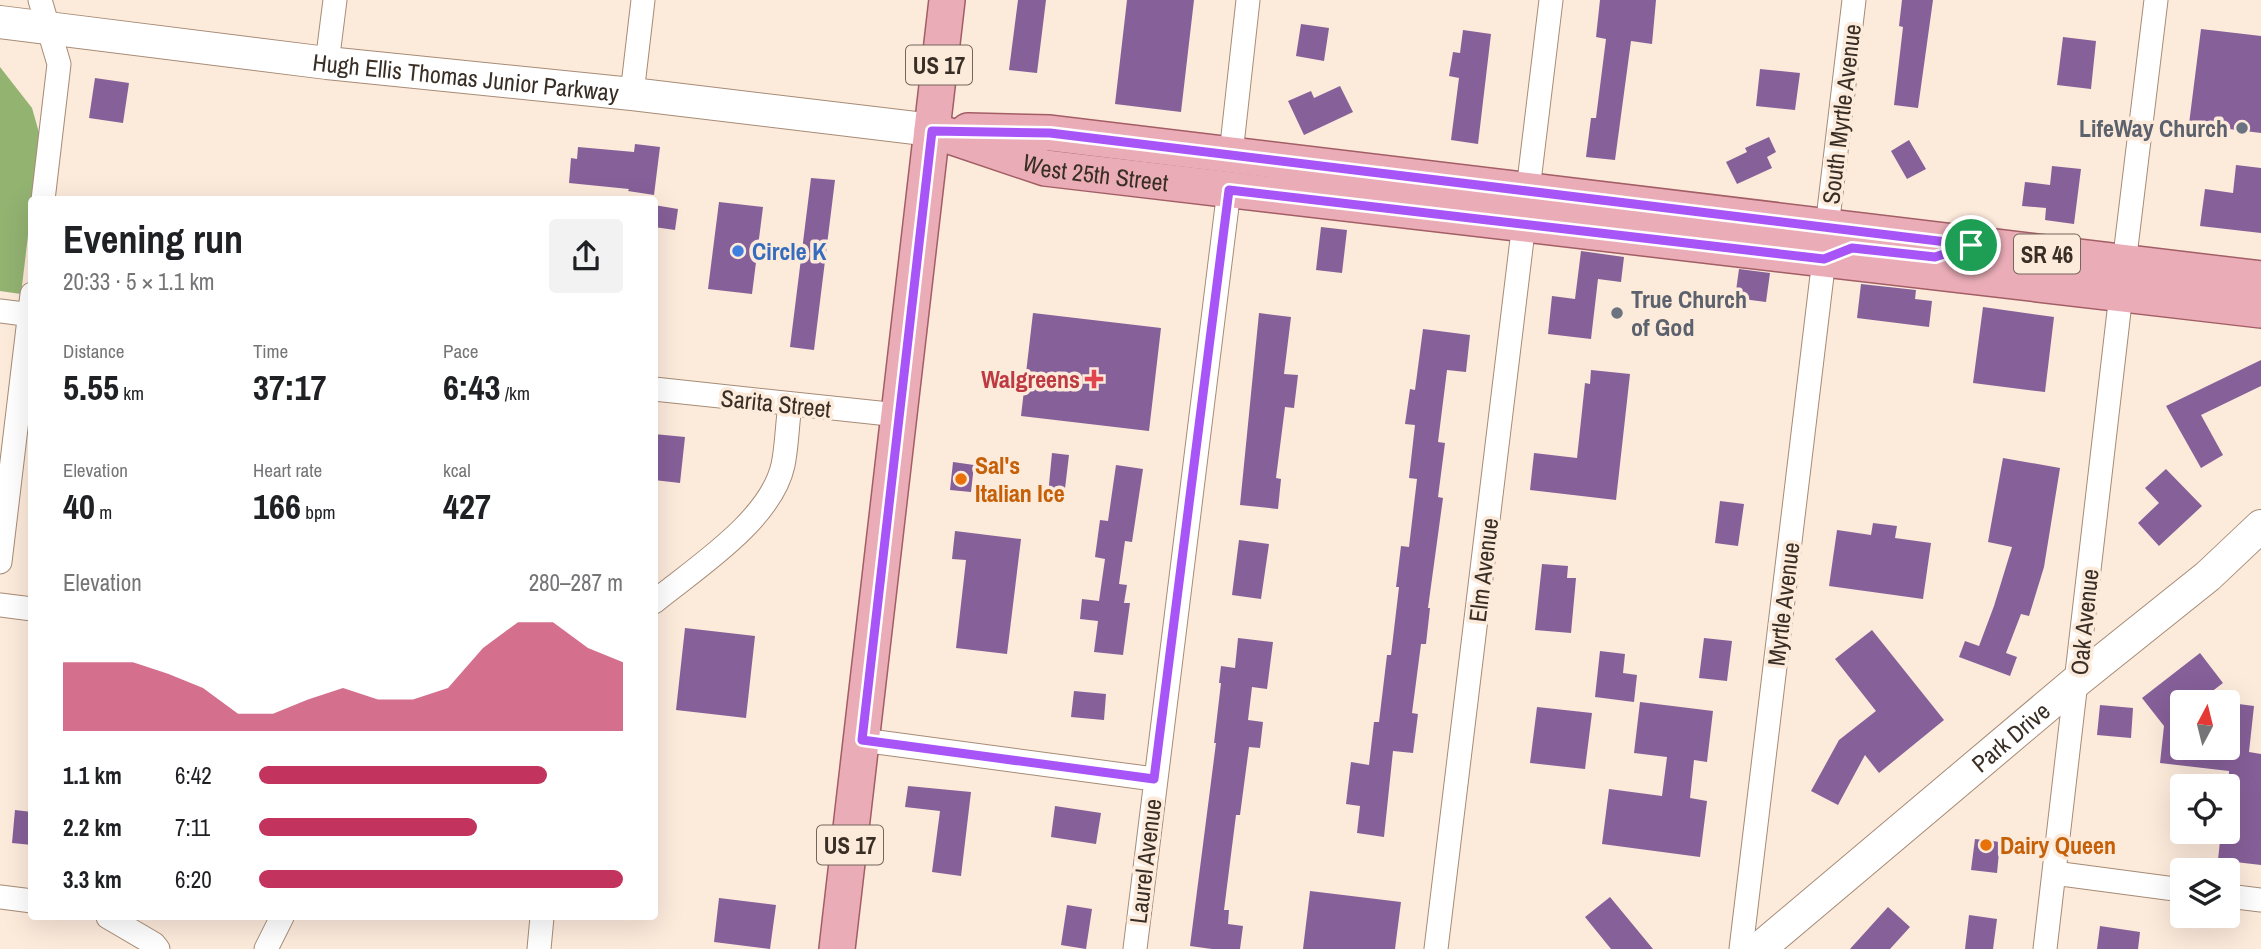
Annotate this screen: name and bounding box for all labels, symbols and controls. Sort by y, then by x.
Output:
street label: South Myrtle Avenue [1814,22,1868,206]
street label: Hugh Ellis Thomas Junior Parkway [311,45,620,109]
road number: US 17 [906,46,972,85]
place label: LifeWay Church [2079,112,2228,144]
marker: LifeWay Church [2234,120,2250,136]
street label: West 25th Street [1019,146,1171,198]
text: Evening run [63,214,243,265]
pin [1941,215,2001,275]
button: share [549,219,623,293]
icon: arrive [1952,226,1990,264]
road number: SR 46 [2014,234,2080,274]
place label: Circle K [752,235,827,267]
marker: Circle K [730,243,746,259]
text: 20:33 · 5 × 1.1 km [63,266,215,297]
place label: True Church of God [1631,283,1747,343]
marker: True Church of God [1609,305,1625,321]
text: Distance [63,338,124,364]
text: Time [253,338,288,364]
text: Pace [443,338,479,364]
place label: Walgreens [981,363,1080,395]
text: 5.55 [63,364,119,411]
text: 37:17 [253,364,326,411]
text: 6:43 [443,364,500,411]
marker: Walgreens [1086,371,1102,387]
text: km [119,380,144,406]
text: /km [500,380,530,406]
street label: Sarita Street [719,381,833,425]
place label: Sal's Italian Ice [975,449,1065,509]
text: Elevation [63,457,128,483]
text: Heart rate [253,457,322,483]
text: kcal [443,457,471,483]
marker: Sal's Italian Ice [953,471,969,487]
text: 40 [63,483,95,530]
text: 166 [253,483,301,530]
text: 427 [443,483,491,530]
text: m [95,499,112,525]
text: bpm [301,499,336,525]
street label: Elm Avenue [1461,516,1505,624]
street label: Myrtle Avenue [1760,540,1806,668]
text: Elevation [63,567,142,598]
text: 280–287 m [529,567,623,598]
street label: Oak Avenue [2063,567,2105,677]
north arrow [2170,690,2240,760]
map controls [2170,690,2240,928]
street label: Park Drive [1965,695,2056,779]
text: 1.1 km [63,760,122,791]
text: 6:42 [175,760,212,791]
button: locate [2170,774,2240,844]
street label: Laurel Avenue [1121,797,1169,925]
text: 2.2 km [63,812,122,843]
text: 7:11 [175,812,210,843]
road number: US 17 [817,825,883,864]
place label: Dairy Queen [2000,829,2116,861]
marker: Dairy Queen [1978,837,1994,853]
button: layers [2170,858,2240,928]
text: 3.3 km [63,864,122,895]
text: 6:20 [175,864,212,895]

